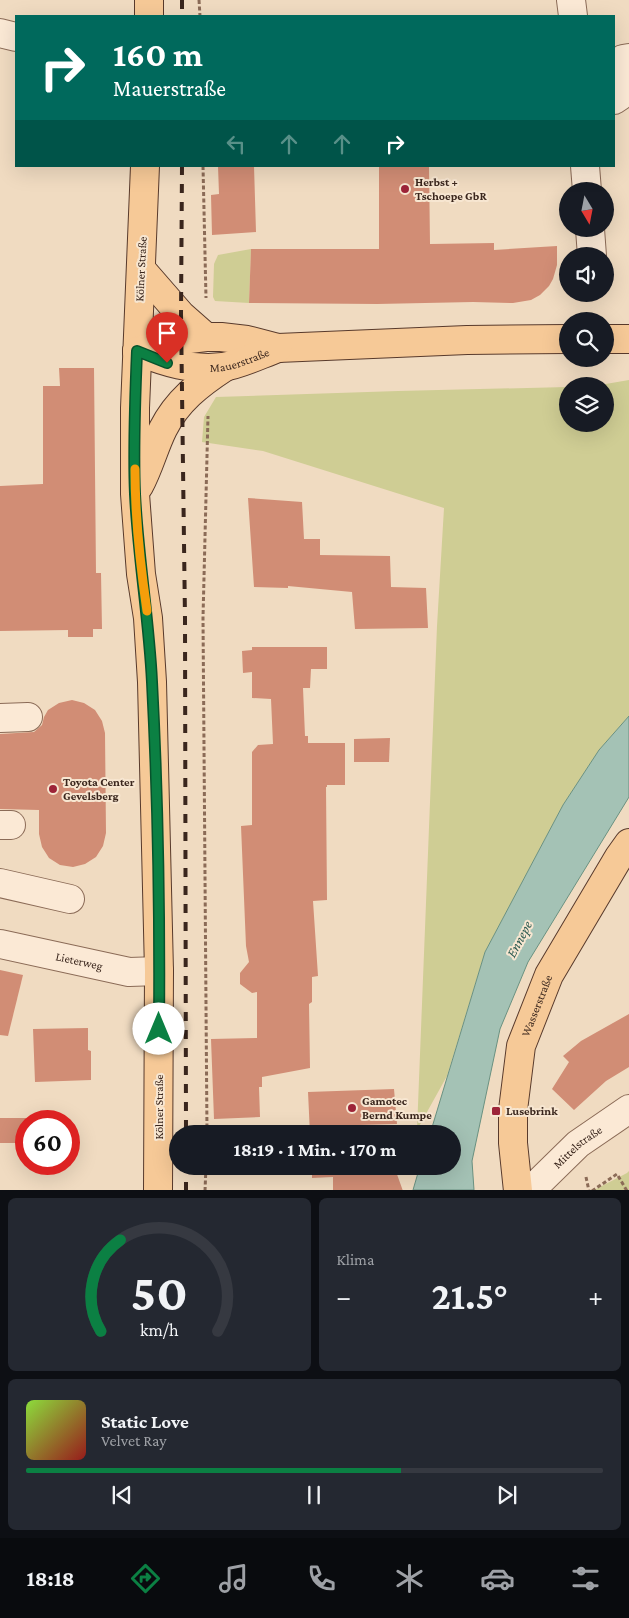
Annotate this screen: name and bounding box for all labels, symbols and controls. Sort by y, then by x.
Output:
icon: right [30,35,95,100]
text: 160 m [113,35,203,74]
text: Mauerstraße [113,76,226,101]
icon: left [222,130,250,158]
icon: ahead [275,130,303,158]
icon: ahead [328,130,356,158]
icon: right [381,130,409,158]
place label: Herbst + Tschoepe GbR [415,175,487,203]
north arrow [559,182,614,238]
map controls [559,182,614,432]
marker: Herbst + Tschoepe GbR [399,183,411,195]
street label: Kölner Straße [132,236,150,302]
button: sound [559,247,614,302]
pin [146,312,188,363]
button: search [559,312,614,367]
icon: arrive [153,319,181,347]
street label: Mauerstraße [209,345,271,375]
button: layers [559,377,614,432]
place label: Toyota Center Gevelsberg [63,775,135,803]
marker: Toyota Center Gevelsberg [47,783,59,795]
water label: Ennepe [503,917,536,960]
street label: Lieterweg [54,949,104,973]
street label: Wasserstraße [518,973,555,1039]
position arrow [132,1002,184,1054]
street label: Kölner Straße [152,1074,166,1140]
place label: Gamotec Bernd Kumpe [362,1094,432,1122]
marker: Gamotec Bernd Kumpe [346,1102,358,1114]
place label: Lusebrink [506,1104,558,1118]
marker: Lusebrink [490,1105,502,1117]
speed limit sign: 60 [15,1110,80,1175]
street label: Mittelstraße [550,1123,605,1171]
text: 18:19 · 1 Min. · 170 m [234,1139,396,1160]
text: Klima [337,1251,374,1268]
text: 50 [131,1263,188,1321]
text: 21.5° [431,1275,508,1317]
text: − [337,1281,351,1312]
text: + [588,1281,603,1312]
text: km/h [140,1320,179,1340]
text: Static Love [101,1411,189,1432]
text: Velvet Ray [101,1432,167,1449]
icon: previous [108,1481,136,1509]
icon: pause [300,1481,328,1509]
icon: next [493,1481,521,1509]
icon: directions [128,1561,163,1596]
icon: music [216,1561,251,1596]
icon: phone [304,1561,339,1596]
icon: climate [392,1561,427,1596]
icon: car [480,1561,515,1596]
icon: filters [568,1561,603,1596]
text: 18:18 [26,1566,75,1591]

